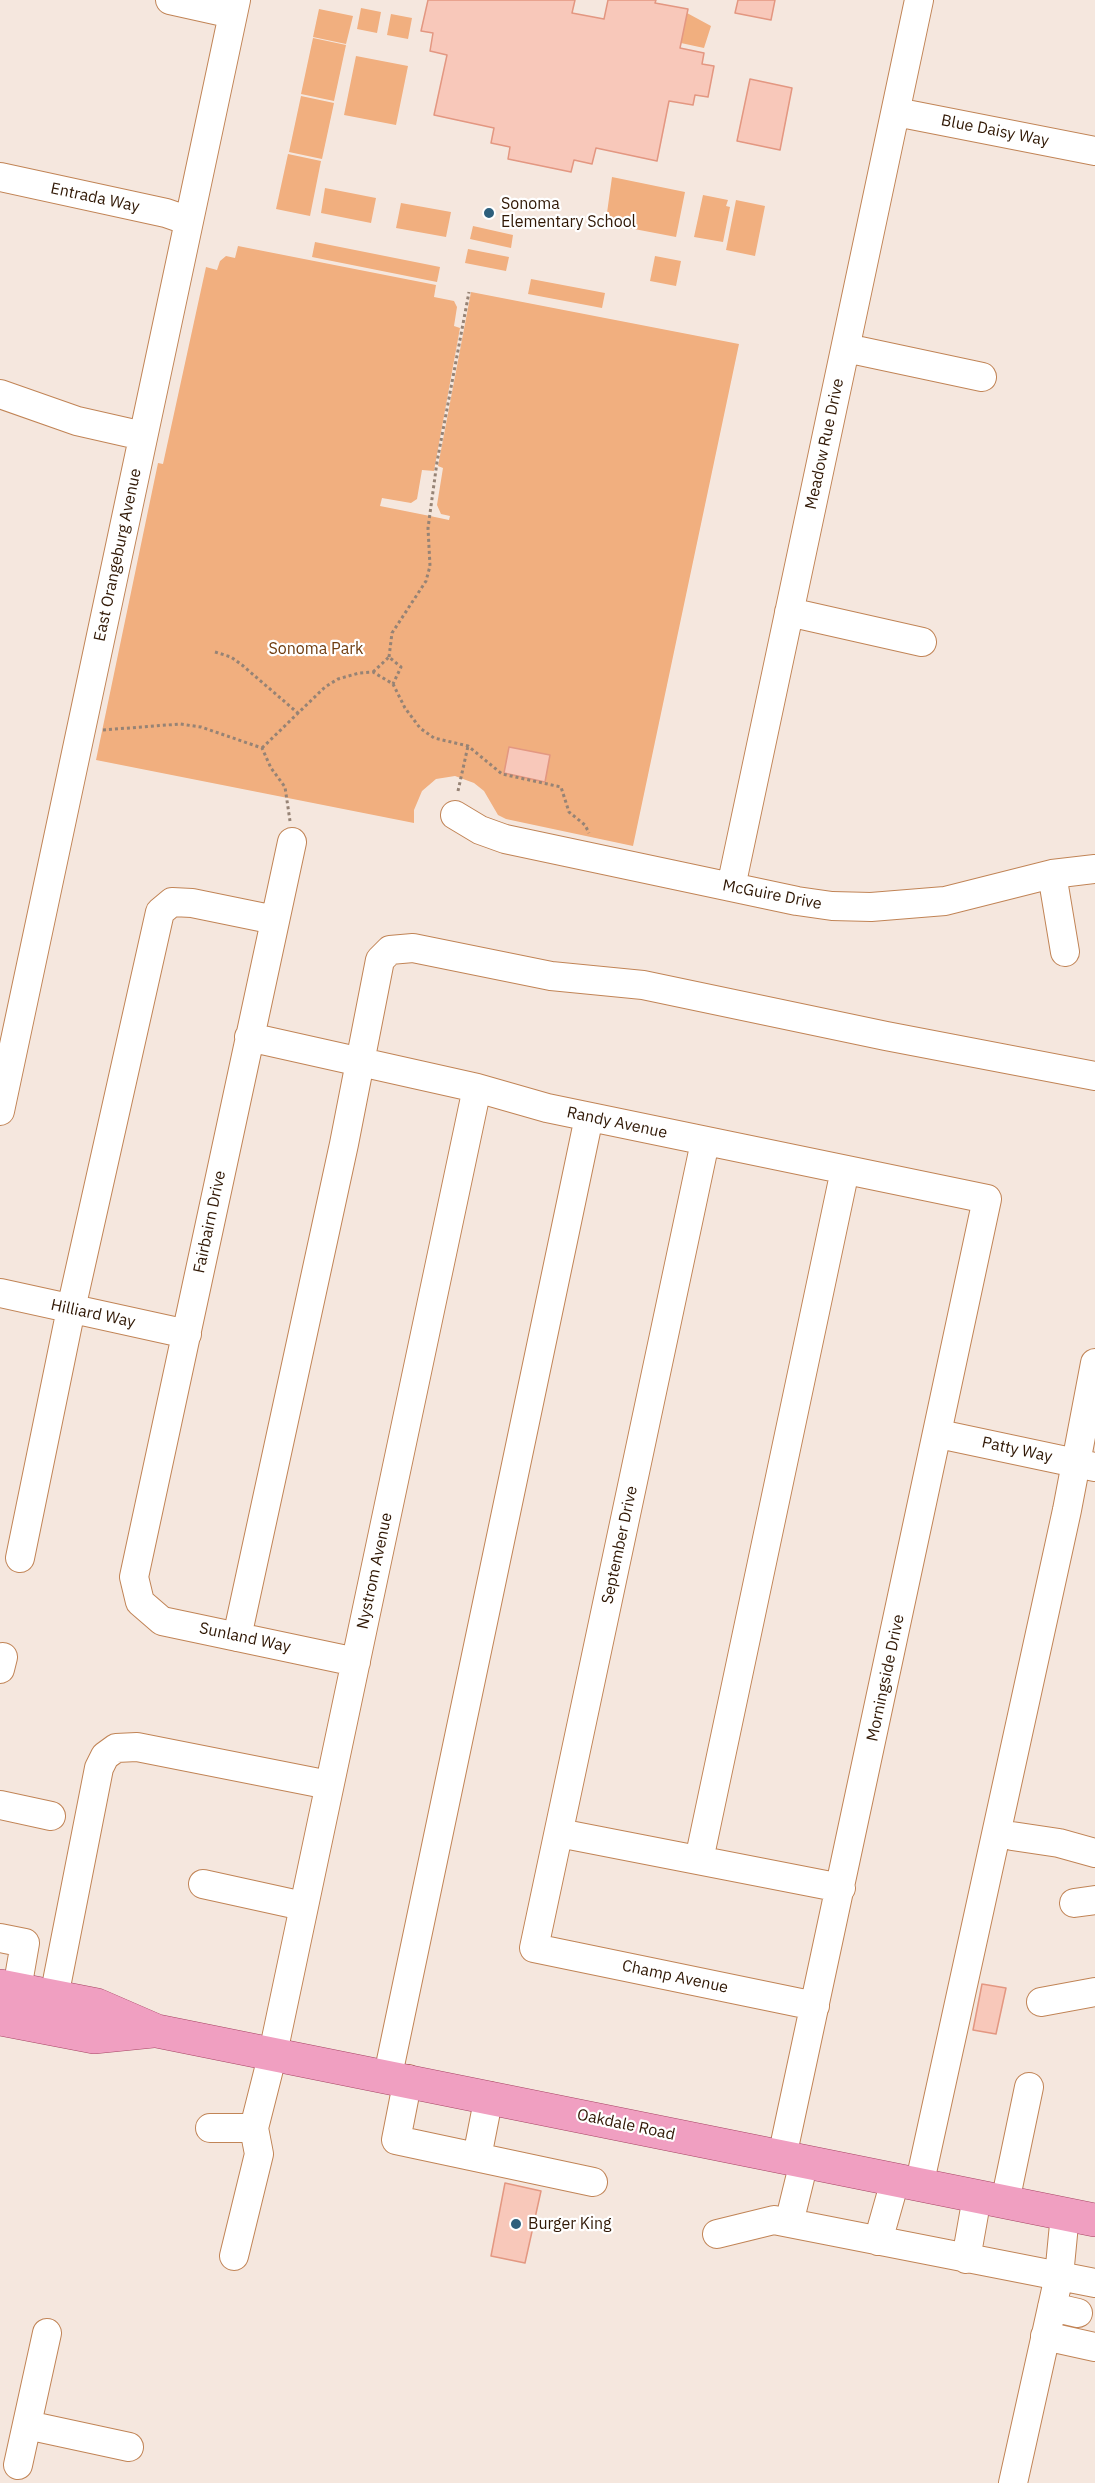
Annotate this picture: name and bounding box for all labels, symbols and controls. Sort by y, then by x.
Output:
street label: Blue Daisy Way [939,111,1051,151]
street label: Entrada Way [49,179,141,217]
place label: Sonoma Elementary School [501,194,636,232]
marker: Sonoma Elementary School [482,206,496,220]
street label: Meadow Rue Drive [802,377,848,511]
street label: East Orangeburg Avenue [90,467,146,643]
park label: Sonoma Park [269,639,363,659]
street label: McGuire Drive [721,876,823,914]
street label: Randy Avenue [565,1103,669,1143]
street label: Fairbairn Drive [190,1169,230,1275]
street label: Hilliard Way [49,1296,137,1332]
street label: Patty Way [980,1433,1054,1467]
street label: September Drive [598,1484,642,1606]
street label: Nystrom Avenue [353,1511,397,1631]
street label: Morningside Drive [863,1613,909,1743]
street label: Sunland Way [197,1619,293,1657]
street label: Champ Avenue [620,1956,730,1998]
street label: Oakdale Road [575,2105,677,2145]
place label: Burger King [528,2214,612,2234]
marker: Burger King [509,2217,523,2231]

